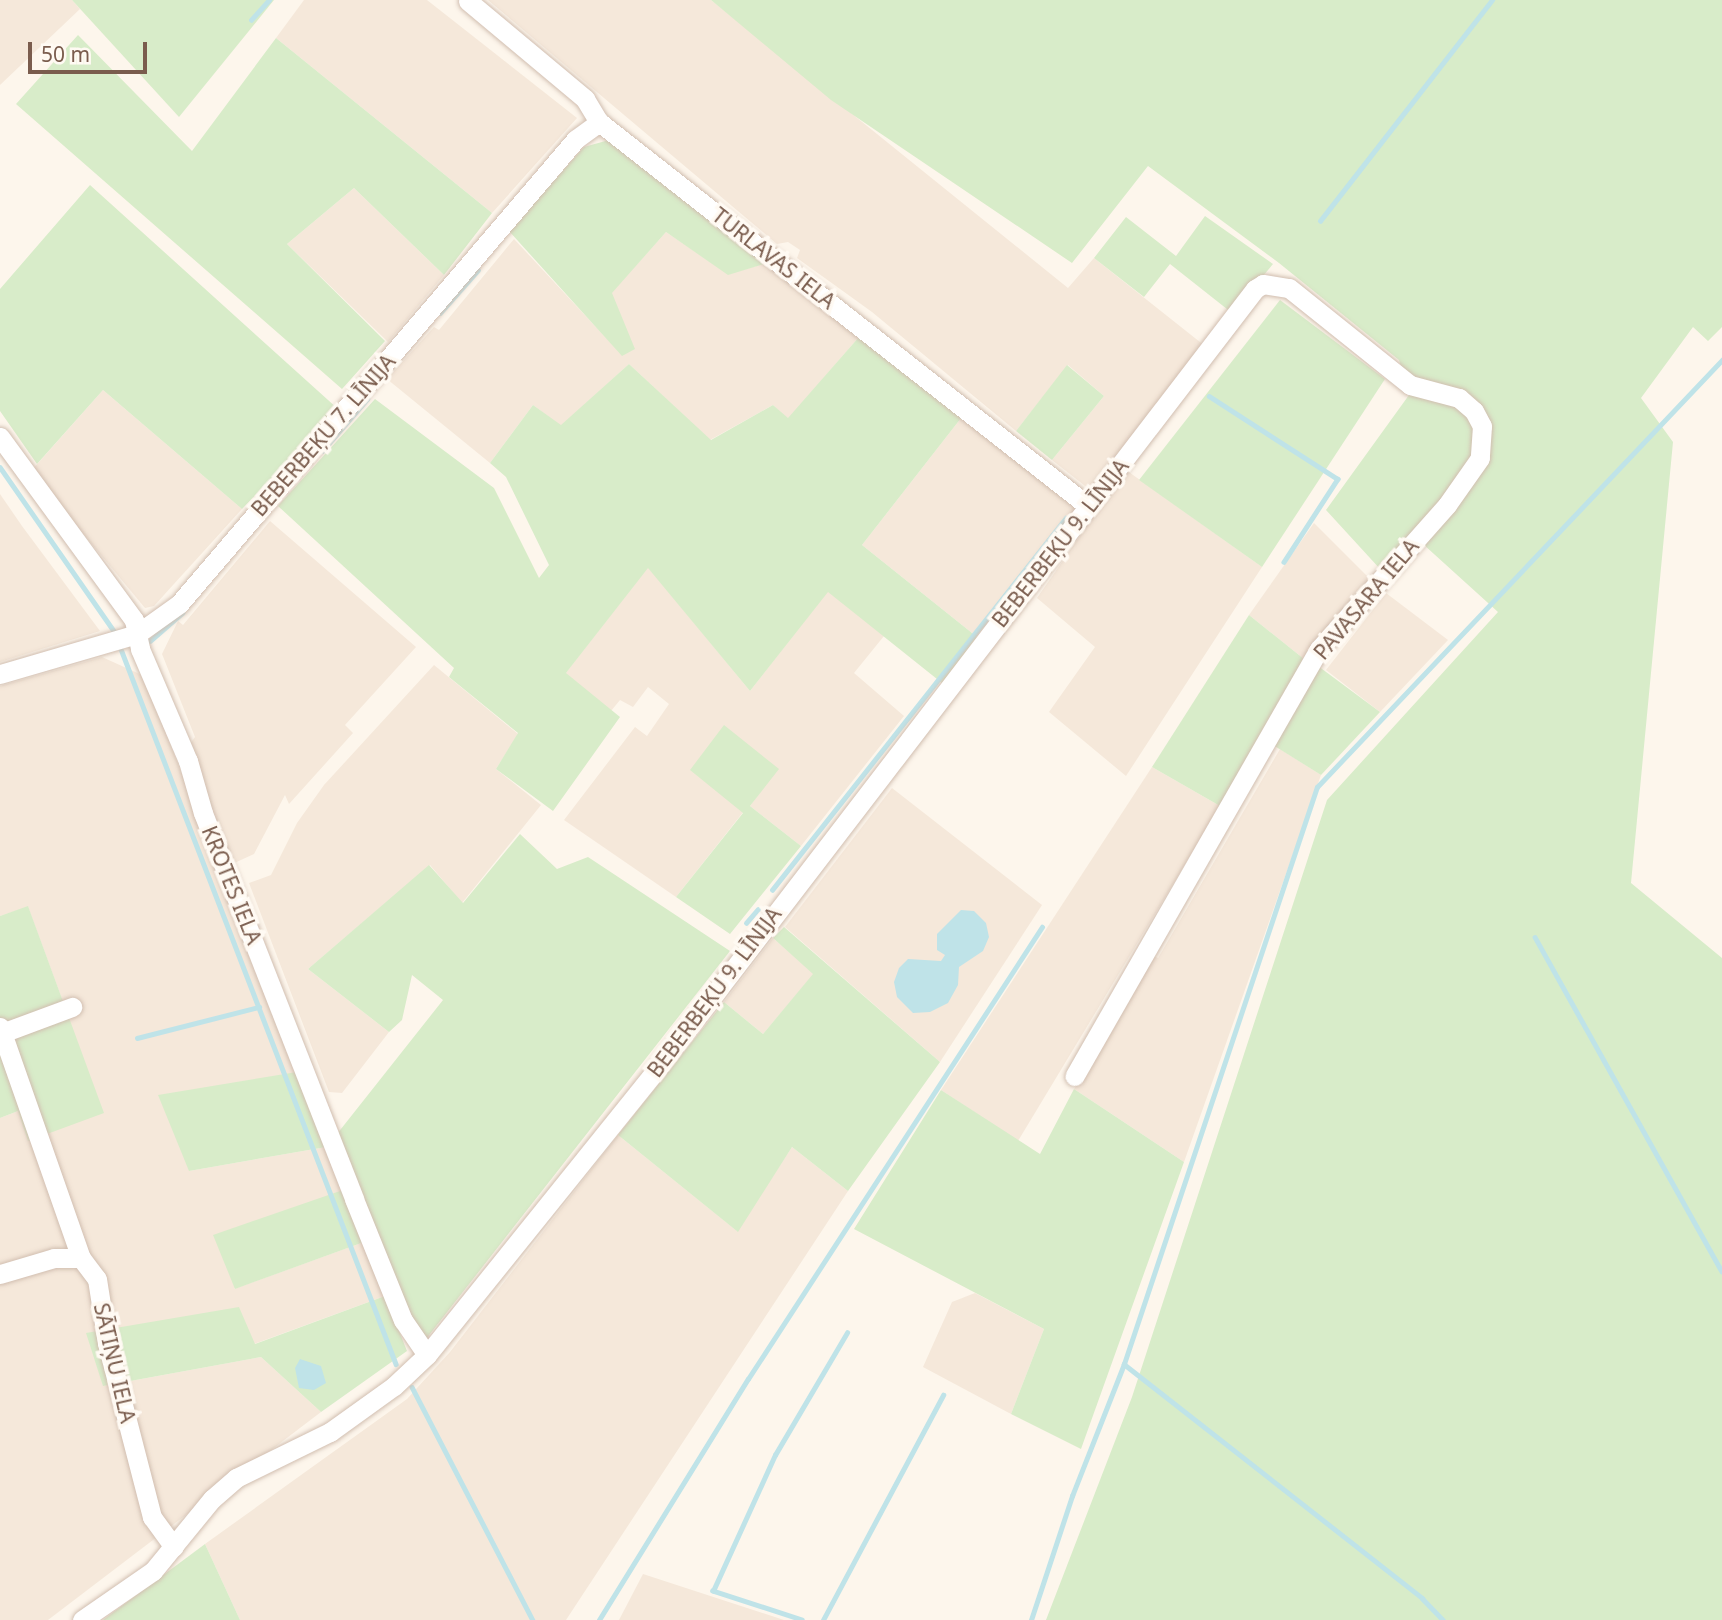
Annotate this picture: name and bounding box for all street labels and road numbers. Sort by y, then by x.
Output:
street label: TURLAVAS IELA [708,202,840,314]
street label: BEBERBEĶU 7. LĪNIJA [246,349,400,521]
street label: BEBERBEĶU 9. LĪNIJA [987,454,1133,632]
street label: PAVASARA IELA [1308,534,1424,664]
street label: KROTES IELA [197,822,267,948]
street label: BEBERBEĶU 9. LĪNIJA [642,902,786,1082]
street label: SĀTIŅU IELA [89,1301,141,1425]

